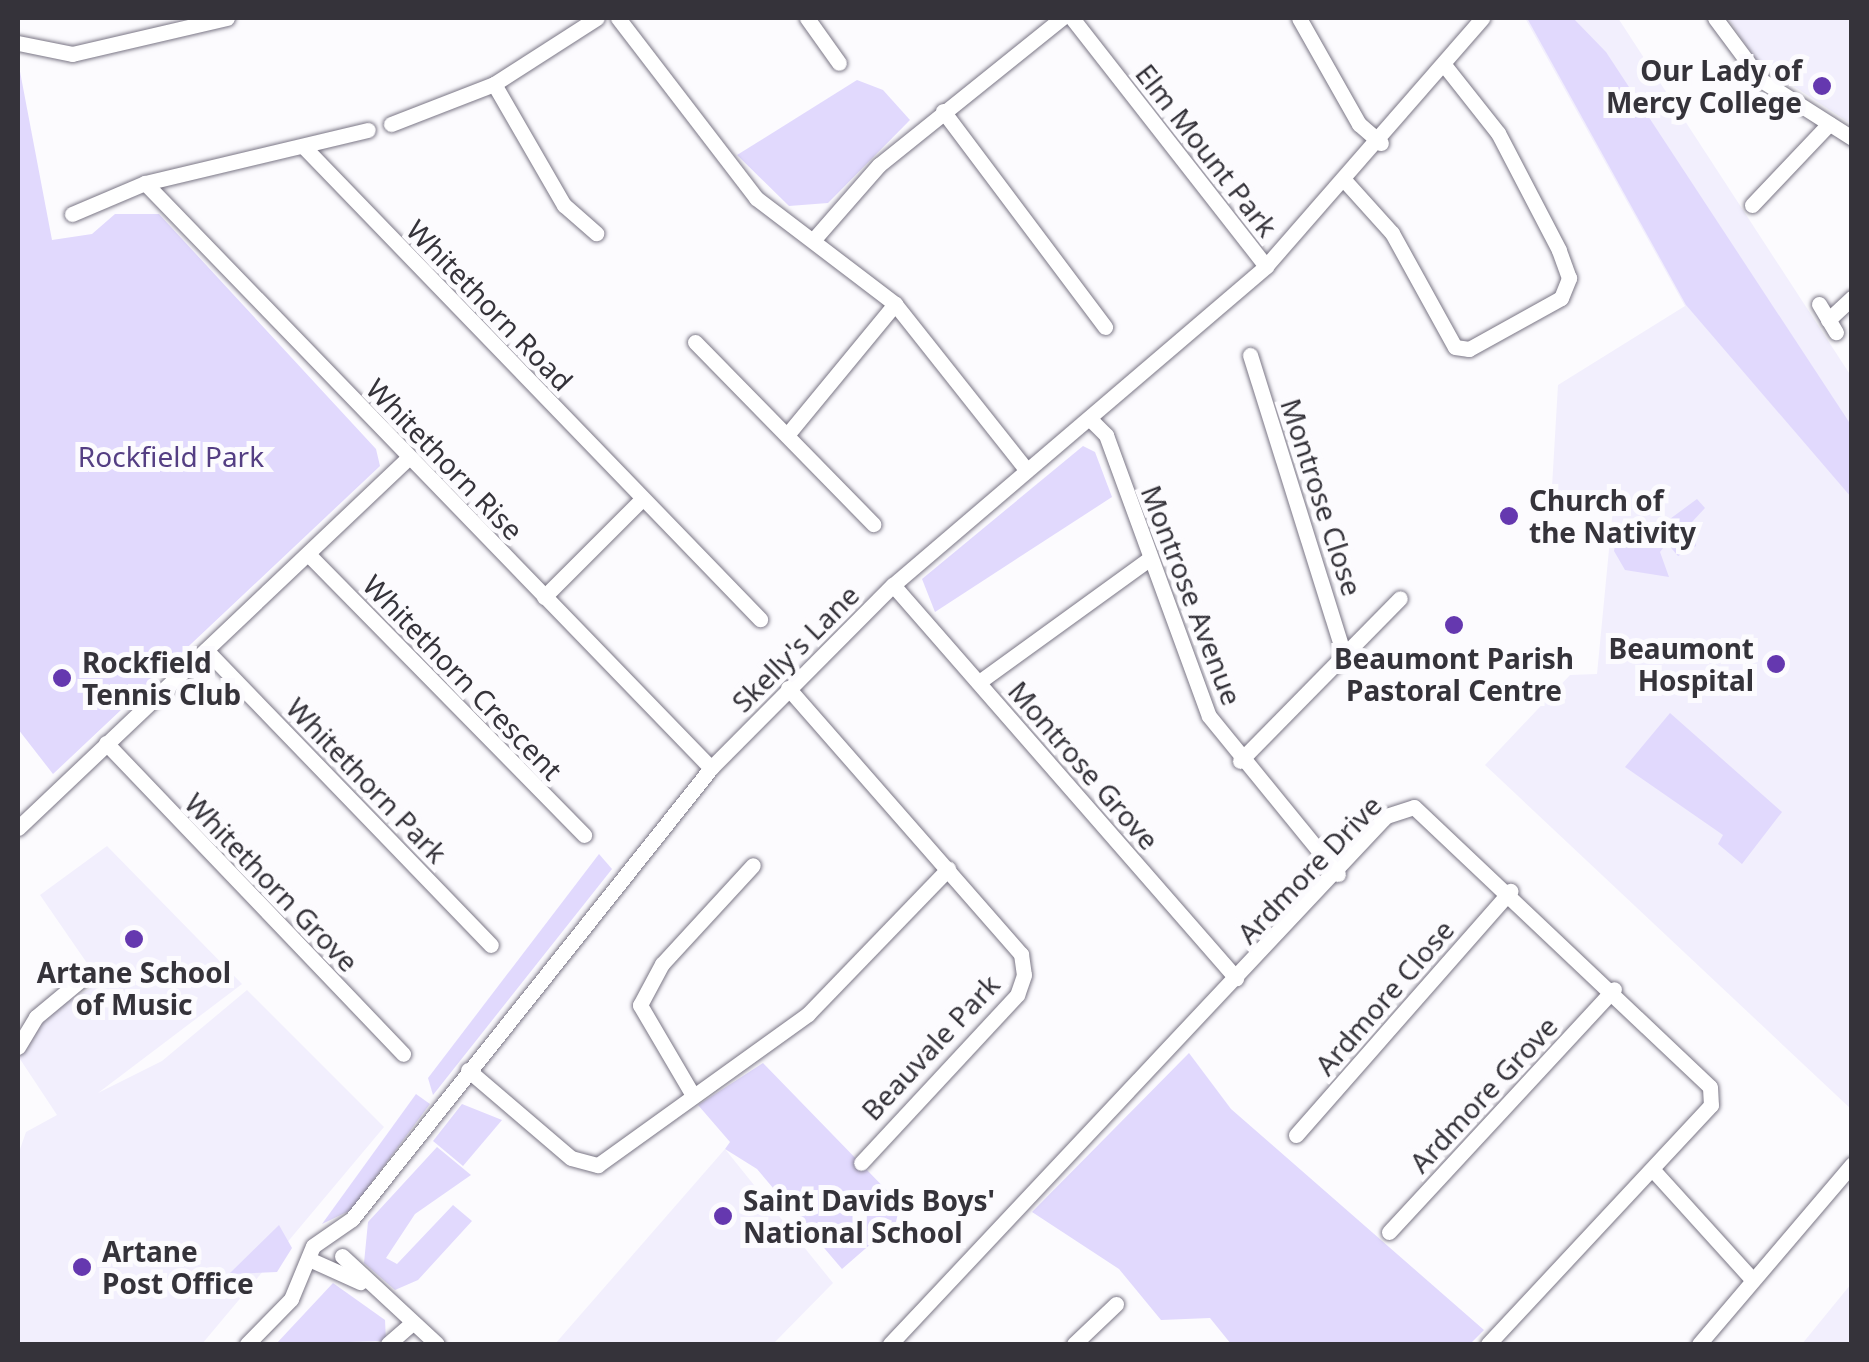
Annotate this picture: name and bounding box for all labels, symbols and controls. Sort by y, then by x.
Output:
place label: Our Lady of Mercy College [1606,53,1802,119]
street label: Elm Mount Park [1129,57,1285,243]
marker: Our Lady of Mercy College [1811,75,1833,97]
street label: Whitethorn Road [400,213,580,397]
street label: Whitethorn Rise [360,372,530,546]
street label: Montrose Close [1274,394,1370,600]
park label: Rockfield Park [78,439,264,473]
street label: Montrose Avenue [1135,480,1249,710]
place label: Church of the Nativity [1529,483,1696,549]
marker: Church of the Nativity [1498,505,1520,527]
street label: Whitethorn Crescent [357,568,569,786]
street label: Skelly's Lane [725,578,865,718]
marker: Beaumont Parish Pastoral Centre [1443,614,1465,636]
place label: Beaumont Hospital [1609,631,1754,697]
place label: Beaumont Parish Pastoral Centre [1334,641,1574,707]
place label: Rockfield Tennis Club [82,645,241,711]
marker: Beaumont Hospital [1763,651,1789,677]
marker: Rockfield Tennis Club [51,667,73,689]
street label: Montrose Grove [1002,674,1166,856]
street label: Whitethorn Park [280,691,454,869]
street label: Whitethorn Grove [178,786,366,978]
street label: Ardmore Drive [1230,788,1388,950]
street label: Ardmore Close [1308,913,1460,1081]
marker: Artane School of Music [123,928,145,950]
place label: Artane School of Music [37,955,231,1021]
street label: Beauvale Park [854,967,1006,1127]
street label: Ardmore Grove [1402,1009,1564,1179]
place label: Saint Davids Boys' National School [743,1183,995,1249]
marker: Saint Davids Boys' National School [712,1205,734,1227]
place label: Artane Post Office [102,1234,254,1300]
marker: Artane Post Office [71,1256,93,1278]

